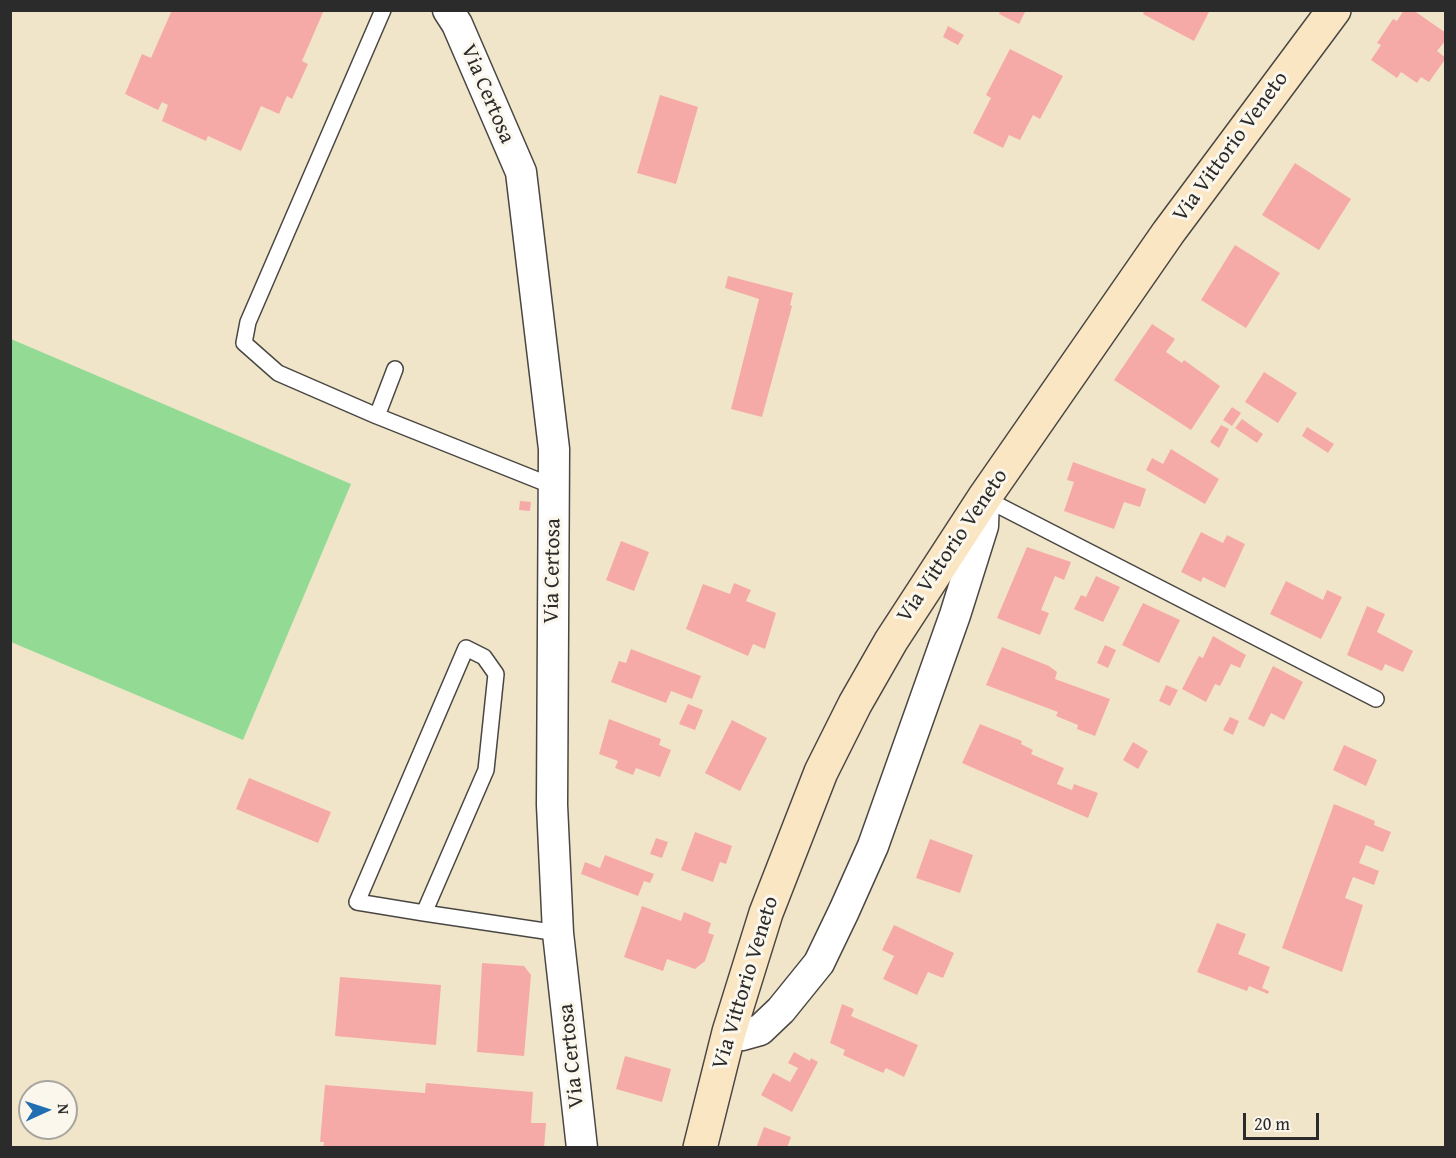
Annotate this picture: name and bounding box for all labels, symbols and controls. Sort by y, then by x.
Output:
street label: Via Certosa [454,40,520,148]
street label: Via Vittorio Veneto [1168,67,1294,227]
street label: Via Vittorio Veneto [892,464,1014,628]
street label: Via Certosa [539,518,567,624]
street label: Via Vittorio Veneto [707,893,785,1073]
street label: Via Certosa [553,1002,591,1110]
north arrow [18,1080,78,1140]
scale bar [1246,1101,1322,1139]
text: N [52,1103,76,1115]
text: 20 m [1254,1110,1290,1137]

